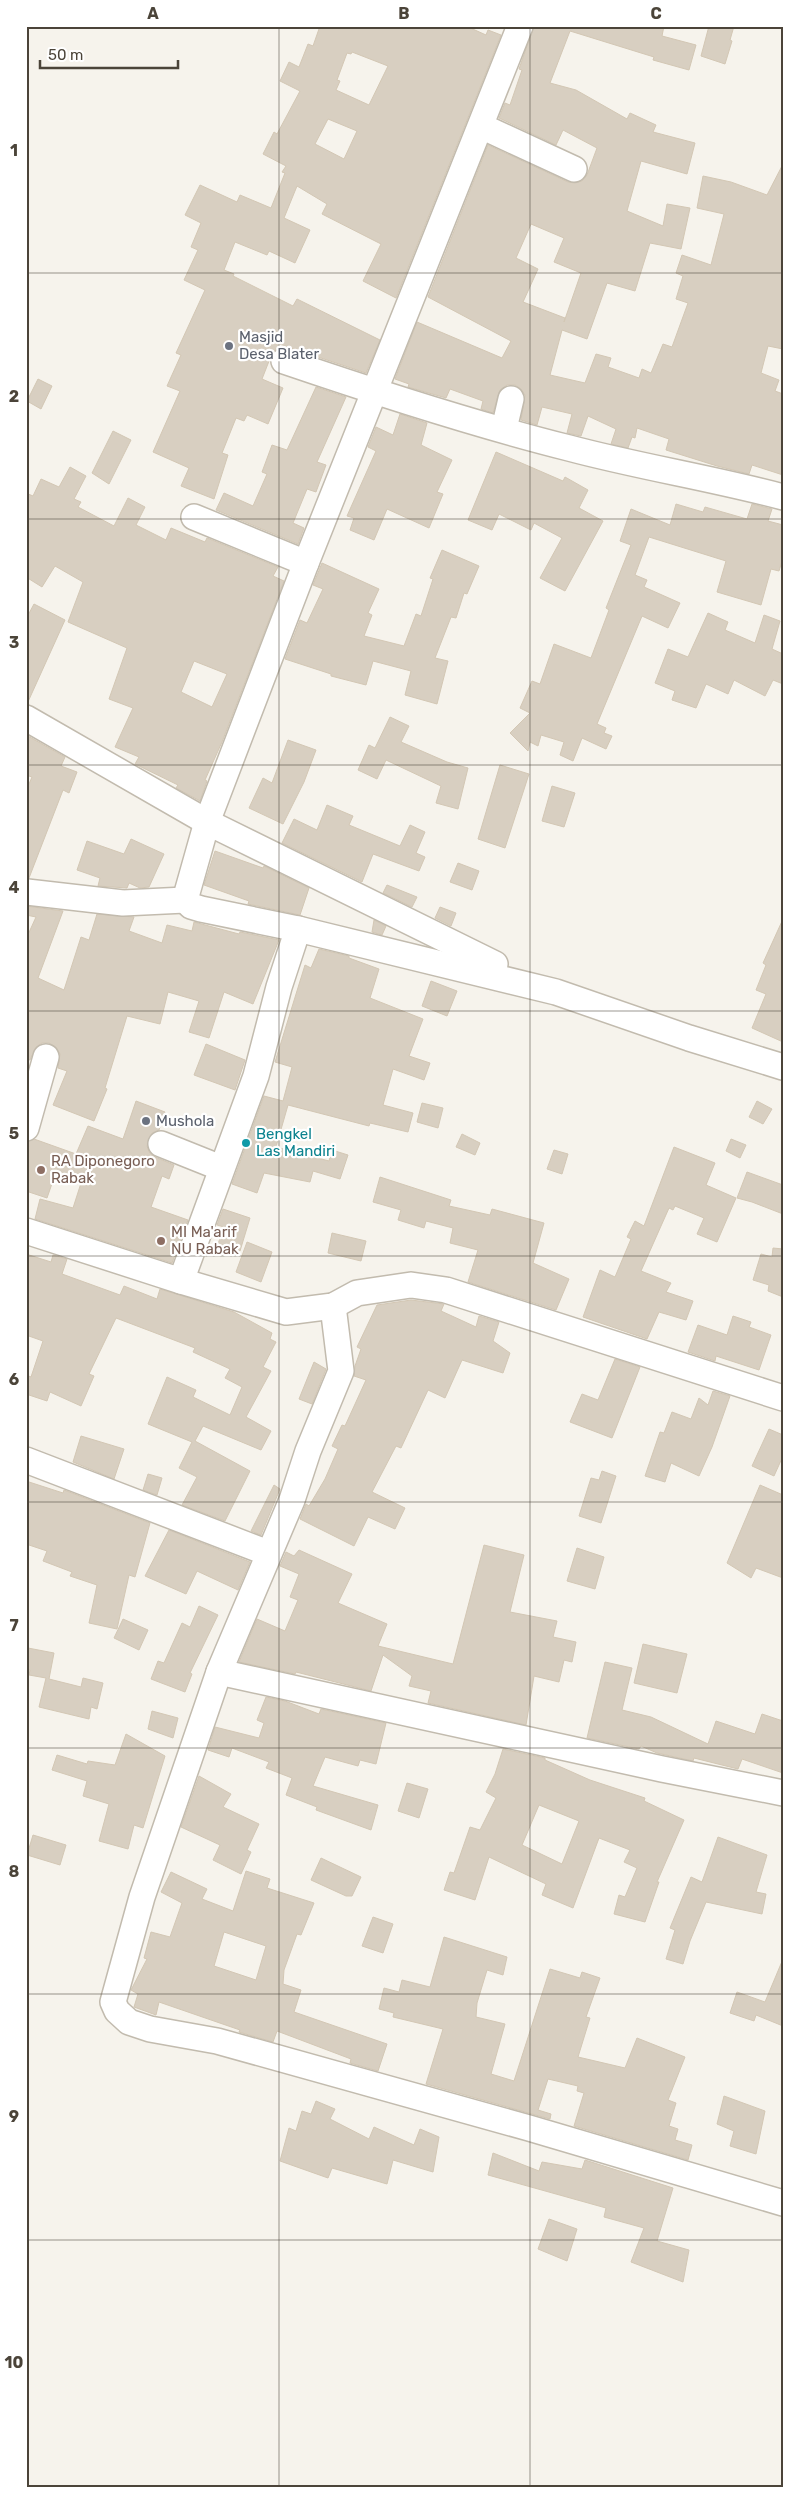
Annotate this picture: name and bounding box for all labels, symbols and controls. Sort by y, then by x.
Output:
text: A [147,4,159,23]
text: B [398,4,410,23]
text: C [650,4,662,23]
scale bar [40,38,178,70]
text: 50 m [48,46,83,64]
text: 1 [10,141,18,160]
place label: Masjid Desa Blater [239,328,319,363]
marker: Masjid Desa Blater [223,340,235,352]
text: 2 [9,387,19,406]
text: 3 [9,633,19,652]
text: 4 [9,878,20,897]
place label: Mushola [156,1112,214,1130]
marker: Mushola [140,1115,152,1127]
text: 5 [9,1124,19,1143]
place label: Bengkel Las Mandiri [256,1125,335,1160]
marker: Bengkel Las Mandiri [240,1137,252,1149]
place label: RA Diponegoro Rabak [51,1152,155,1187]
marker: RA Diponegoro Rabak [35,1164,47,1176]
place label: MI Ma'arif NU Rabak [171,1223,239,1258]
marker: MI Ma'arif NU Rabak [155,1235,167,1247]
text: 6 [9,1370,19,1389]
text: 7 [9,1616,19,1635]
text: 8 [9,1862,20,1881]
text: 9 [9,2107,19,2126]
text: 10 [5,2353,24,2372]

